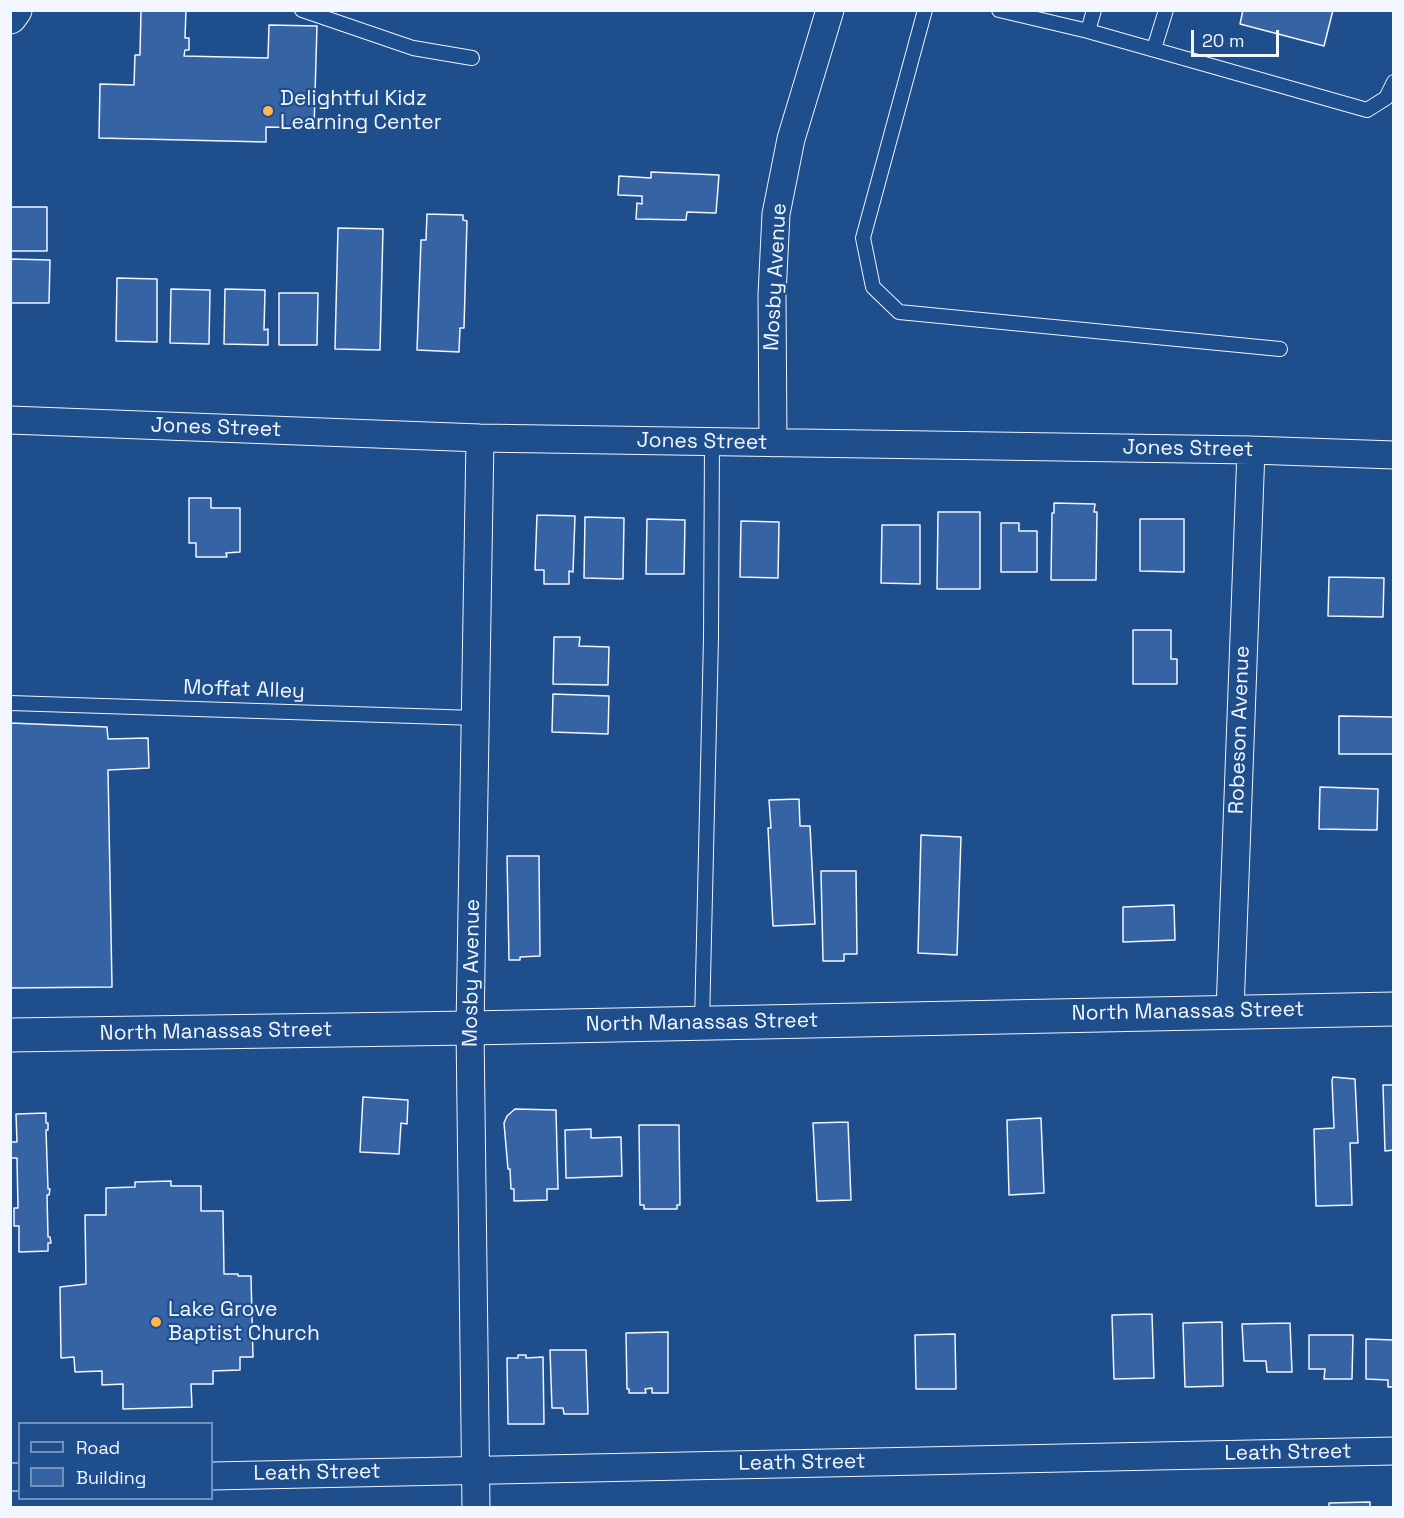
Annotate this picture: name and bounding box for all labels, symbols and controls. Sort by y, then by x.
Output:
scale bar [1194,18,1282,56]
text: 20 m [1202,29,1245,52]
place label: Delightful Kidz Learning Center [280,86,442,136]
marker: Delightful Kidz Learning Center [261,104,275,118]
street label: Mosby Avenue [760,202,792,352]
street label: Jones Street [150,413,282,443]
street label: Jones Street [636,428,768,456]
street label: Jones Street [1122,435,1254,463]
street label: Robeson Avenue [1224,645,1256,815]
street label: Moffat Alley [183,675,305,705]
street label: Mosby Avenue [458,899,486,1047]
street label: North Manassas Street [1072,997,1304,1027]
street label: North Manassas Street [586,1008,818,1038]
street label: North Manassas Street [100,1017,332,1047]
place label: Lake Grove Baptist Church [168,1297,320,1347]
marker: Lake Grove Baptist Church [149,1315,163,1329]
legend [18,1422,213,1500]
text: Road [76,1436,120,1459]
street label: Leath Street [1224,1439,1352,1467]
street label: Leath Street [738,1449,866,1477]
street label: Leath Street [253,1459,381,1487]
text: Building [76,1466,146,1489]

